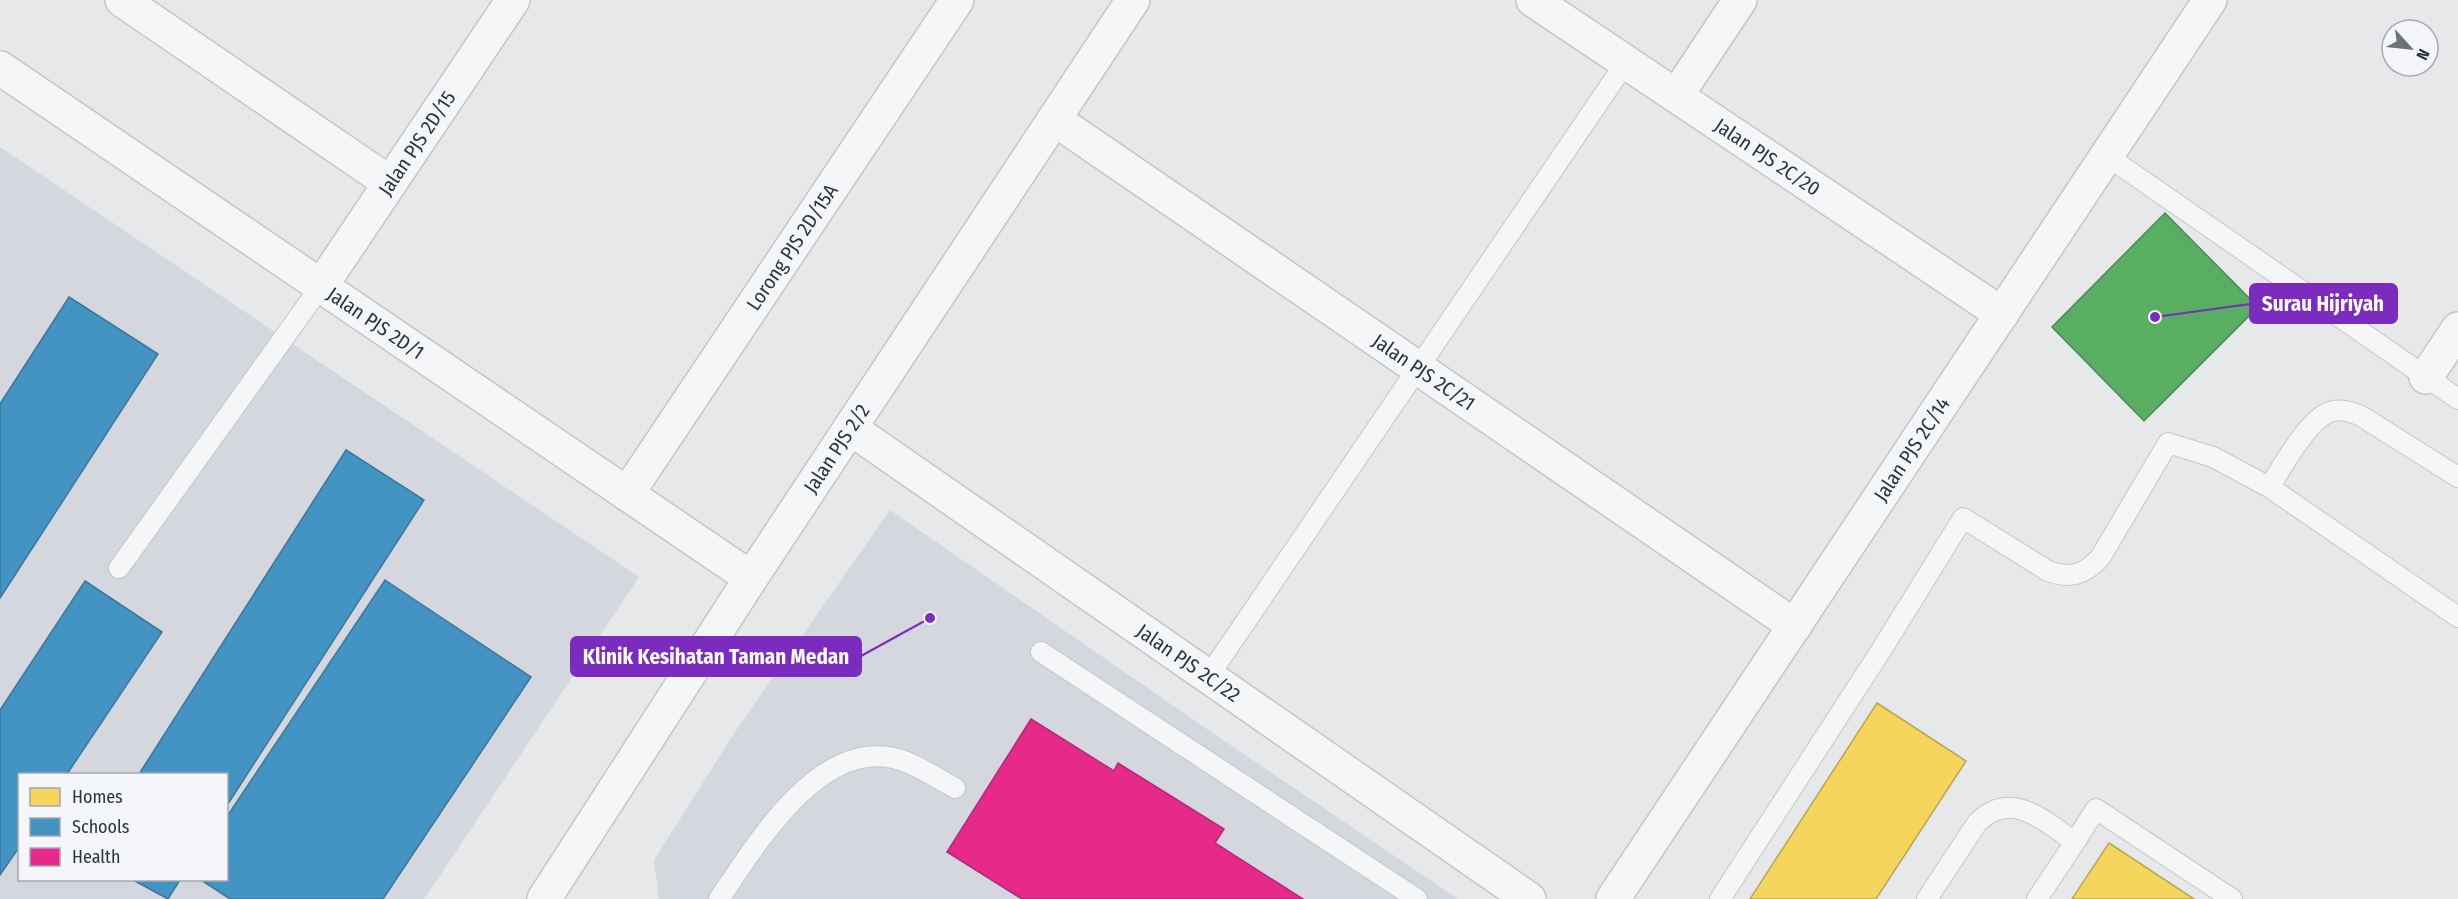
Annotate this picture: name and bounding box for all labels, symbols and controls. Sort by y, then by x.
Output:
north arrow [2380,18,2440,78]
text: N [2412,46,2434,63]
street label: Jalan PJS 2D/15 [373,86,461,200]
street label: Jalan PJS 2C/20 [1710,113,1825,201]
street label: Lorong PJS 2D/15A [741,179,843,315]
street label: Jalan PJS 2D/1 [323,282,429,364]
callout: Surau Hijriyah [2250,284,2397,323]
text: Surau Hijriyah [2262,291,2384,317]
street label: Jalan PJS 2C/21 [1368,329,1480,415]
street label: Jalan PJS 2C/14 [1869,392,1955,506]
street label: Jalan PJS 2/2 [798,400,875,498]
street label: Jalan PJS 2C/22 [1132,619,1245,707]
callout: Klinik Kesihatan Taman Medan [571,637,861,676]
text: Klinik Kesihatan Taman Medan [583,644,849,670]
legend [18,773,228,881]
text: Homes [72,786,123,808]
text: Schools [72,816,130,838]
text: Health [72,846,120,868]

